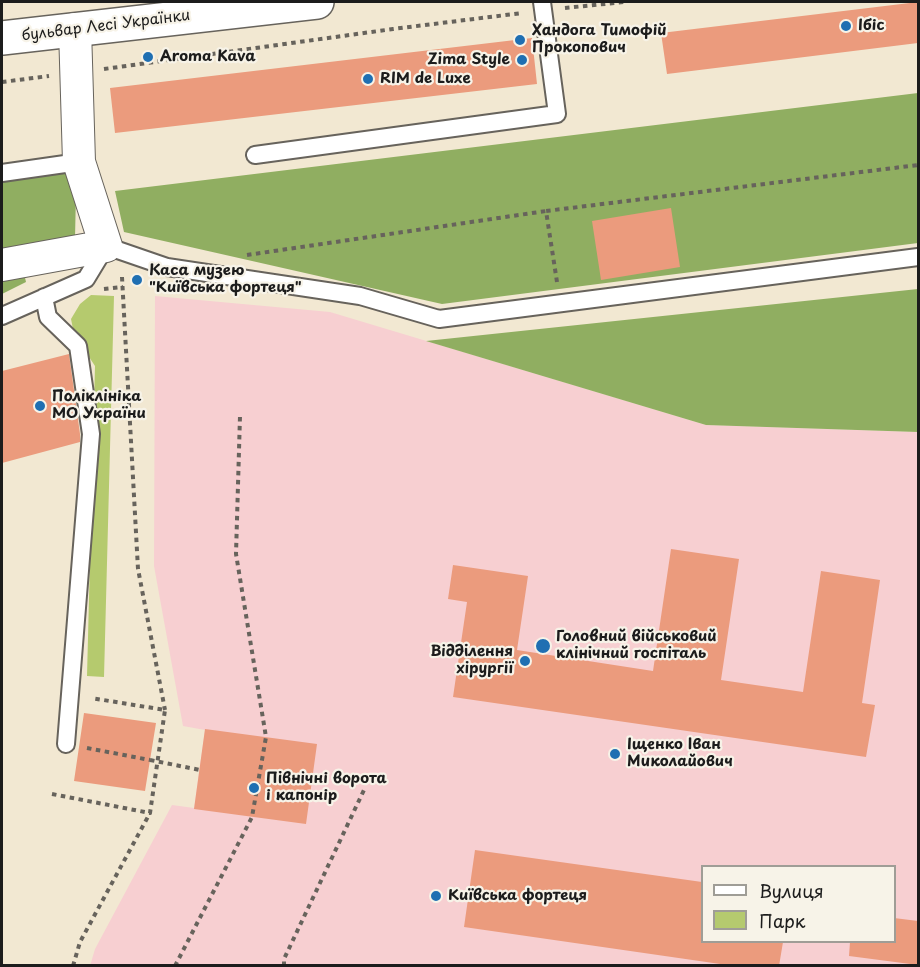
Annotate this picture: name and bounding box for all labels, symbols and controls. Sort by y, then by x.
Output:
street label: бульвар Лесі Українки [21,7,191,45]
place label: Ібіс [858,17,884,35]
marker: Ібіс [839,19,853,33]
place label: Хандога Тимофій Прокопович [532,22,667,57]
marker: Хандога Тимофій Прокопович [513,33,527,47]
place label: Aroma Kava [160,48,256,66]
marker: Aroma Kava [141,50,155,64]
place label: Zima Style [427,51,510,69]
marker: Zima Style [515,53,529,67]
place label: RIM de Luxe [380,70,471,88]
marker: RIM de Luxe [361,72,375,86]
place label: Каса музею "Київська фортеця" [149,262,302,297]
marker: Каса музею "Київська фортеця" [130,273,144,287]
place label: Поліклініка МО України [52,388,146,423]
marker: Поліклініка МО України [33,399,47,413]
place label: Головний військовий клінічний госпіталь [556,628,717,663]
marker: Головний військовий клінічний госпіталь [534,637,552,655]
place label: Відділення хірургії [430,643,513,678]
marker: Відділення хірургії [518,654,532,668]
place label: Іщенко Іван Миколайович [627,736,733,771]
marker: Іщенко Іван Миколайович [608,747,622,761]
place label: Північні ворота і капонір [266,770,387,805]
marker: Північні ворота і капонір [247,781,261,795]
legend [701,865,896,943]
text: Вулиця [759,877,824,904]
place label: Київська фортеця [448,887,587,905]
marker: Київська фортеця [429,889,443,903]
text: Парк [759,907,805,934]

